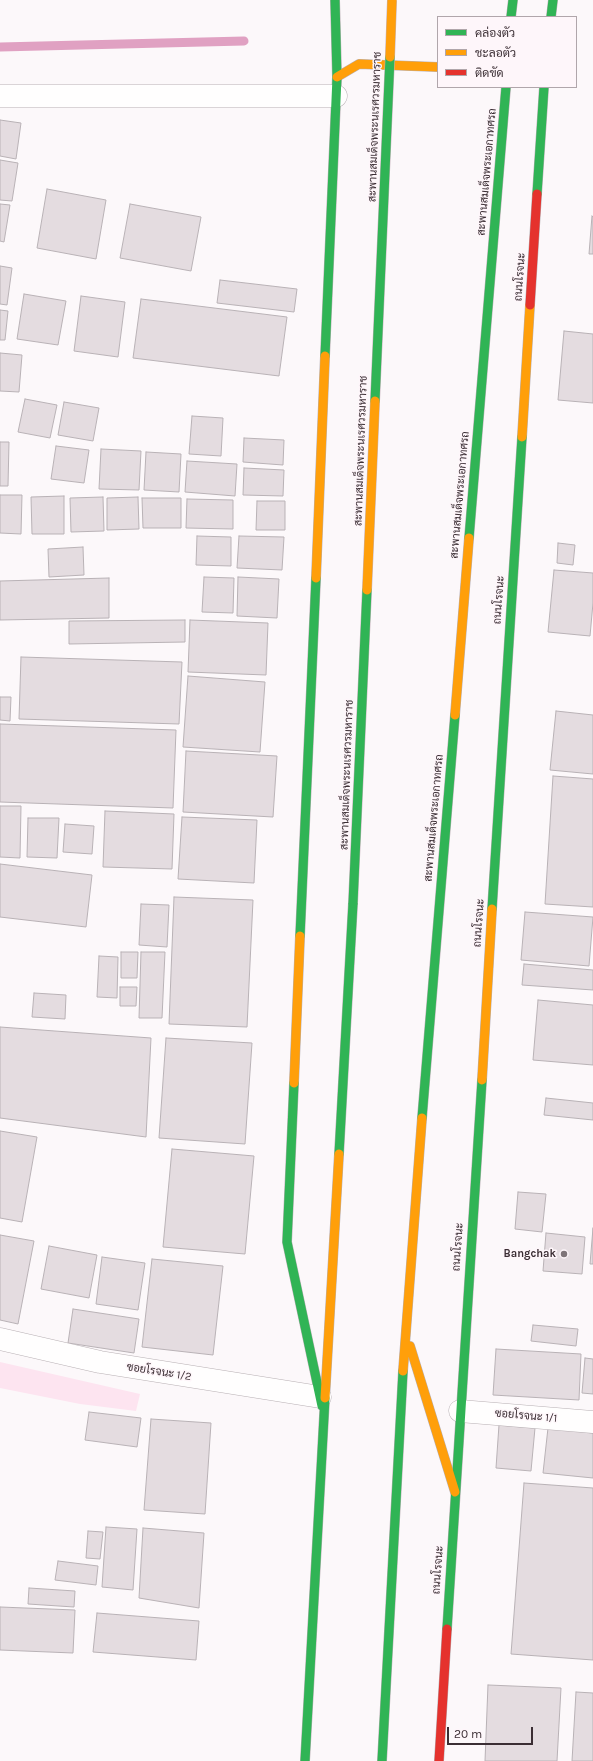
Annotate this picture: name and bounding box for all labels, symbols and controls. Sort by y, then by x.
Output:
legend [437,16,577,88]
text: คล่องตัว [475,26,515,40]
text: ชะลอตัว [475,46,516,60]
street label: สะพานสมเด็จพระนเรศวรมหาราช [366,52,384,202]
text: ติดขัด [475,66,504,80]
street label: สะพานสมเด็จพระเอกาทศรถ [475,108,499,236]
street label: ถนนโรจนะ [512,252,528,302]
street label: สะพานสมเด็จพระนเรศวรมหาราช [352,376,370,526]
street label: สะพานสมเด็จพระเอกาทศรถ [448,431,472,559]
street label: ถนนโรจนะ [491,575,507,625]
street label: สะพานสมเด็จพระนเรศวรมหาราช [338,700,356,850]
street label: สะพานสมเด็จพระเอกาทศรถ [422,754,446,882]
street label: ถนนโรจนะ [471,898,487,948]
street label: ถนนโรจนะ [450,1222,466,1272]
place label: Bangchak [504,1247,556,1261]
marker: Bangchak [559,1249,569,1259]
street label: ซอยโรจนะ 1/2 [126,1360,192,1384]
street label: ซอยโรจนะ 1/1 [494,1407,558,1425]
street label: ถนนโรจนะ [430,1545,446,1595]
scale bar [449,1719,535,1745]
text: 20 m [454,1727,482,1741]

